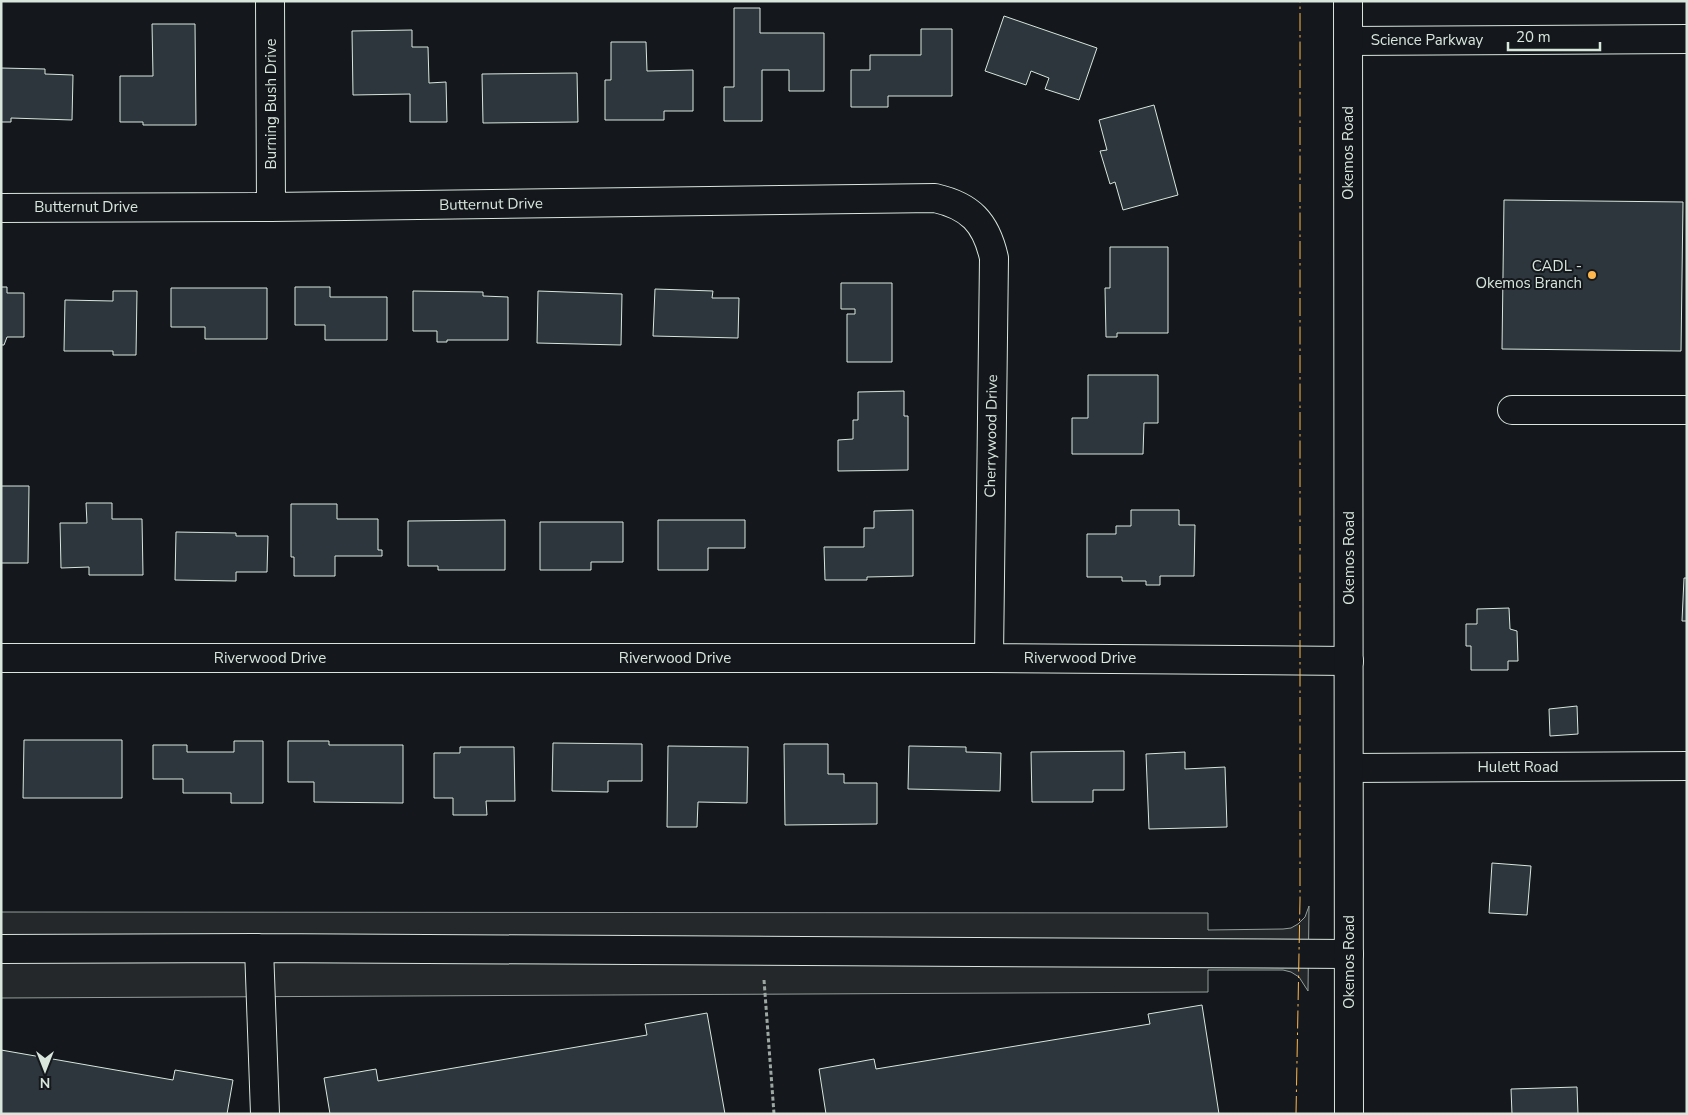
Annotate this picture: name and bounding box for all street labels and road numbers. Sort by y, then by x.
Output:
street label: Science Parkway [1371,30,1484,50]
street label: Burning Bush Drive [261,39,281,169]
street label: Okemos Road [1338,106,1358,200]
street label: Butternut Drive [439,193,543,215]
street label: Butternut Drive [34,197,138,217]
street label: Cherrywood Drive [980,374,1002,498]
street label: Okemos Road [1339,511,1359,605]
street label: Riverwood Drive [214,648,326,668]
street label: Riverwood Drive [619,648,731,668]
street label: Riverwood Drive [1024,648,1136,668]
street label: Hulett Road [1477,757,1559,777]
street label: Okemos Road [1339,915,1359,1009]

